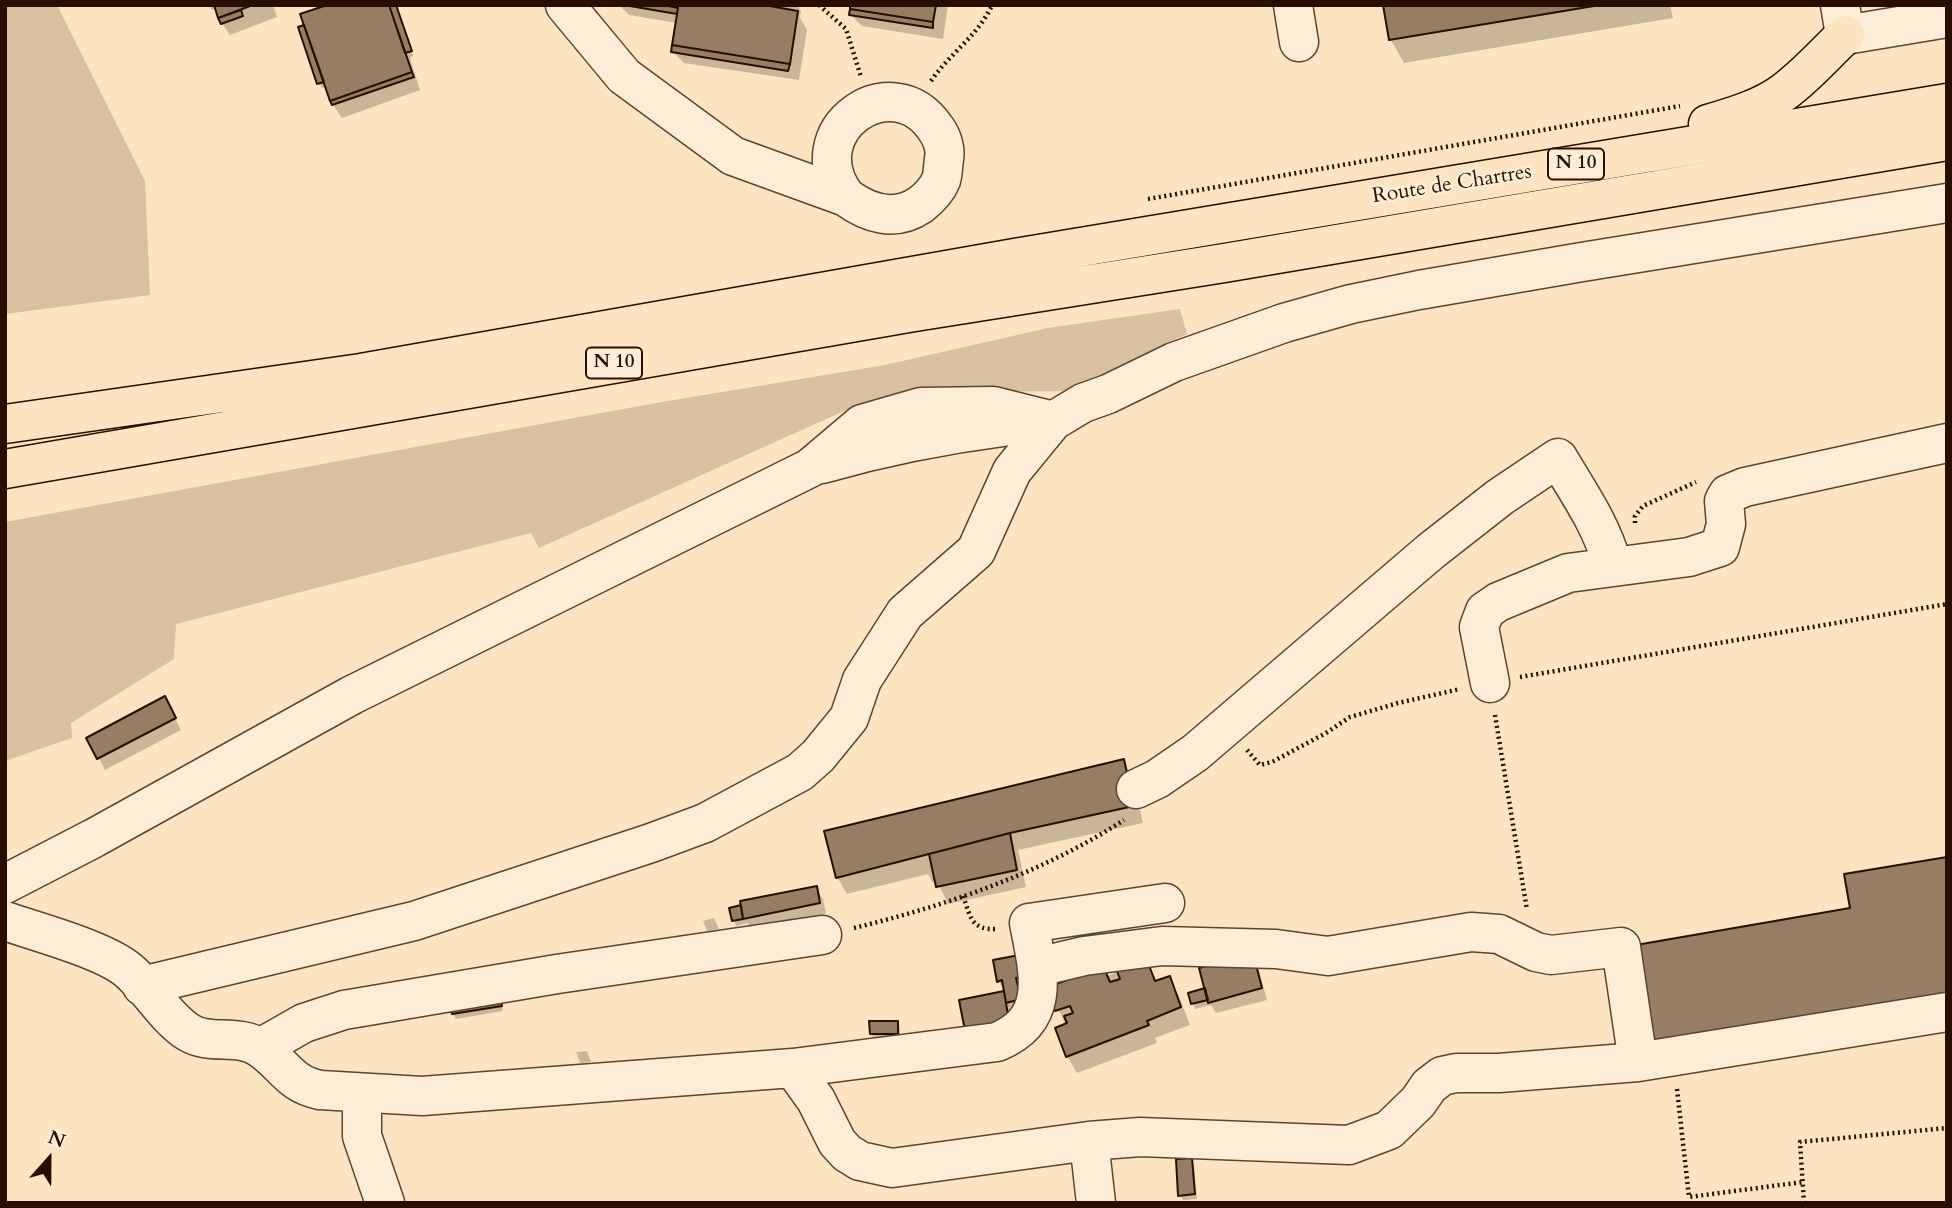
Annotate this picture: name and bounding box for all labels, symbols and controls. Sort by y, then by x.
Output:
road number: N 10 [1548,148,1604,180]
street label: Route de Chartres [1371,160,1533,210]
road number: N 10 [586,348,642,378]
north arrow [14,1124,84,1194]
text: N [44,1124,69,1154]

